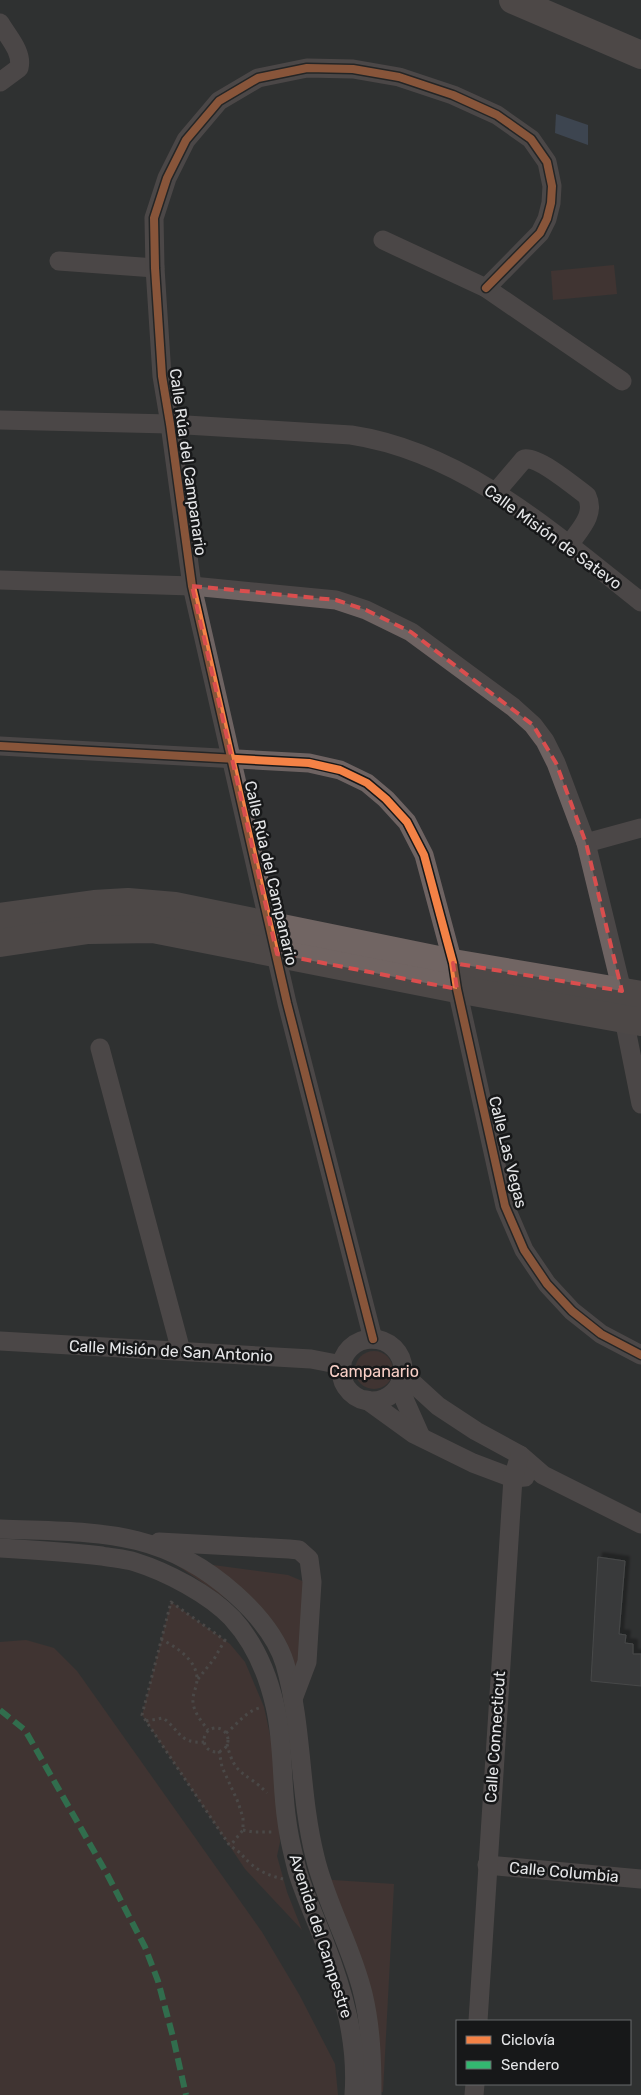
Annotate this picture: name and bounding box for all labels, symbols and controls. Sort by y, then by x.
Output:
street label: Calle Rúa del Campanario [165,367,211,557]
street label: Calle Misión de Satevo [481,481,625,593]
street label: Calle Rúa del Campanario [240,779,302,967]
street label: Calle Las Vegas [485,1094,531,1210]
street label: Calle Misión de San Antonio [68,1336,274,1366]
park label: Campanario [329,1362,419,1381]
street label: Calle Connecticut [481,1670,509,1804]
street label: Avenida del Campestre [285,1852,357,2020]
street label: Calle Columbia [508,1858,620,1886]
legend [456,2020,631,2085]
text: Ciclovía [501,2031,555,2049]
text: Sendero [501,2056,559,2074]

